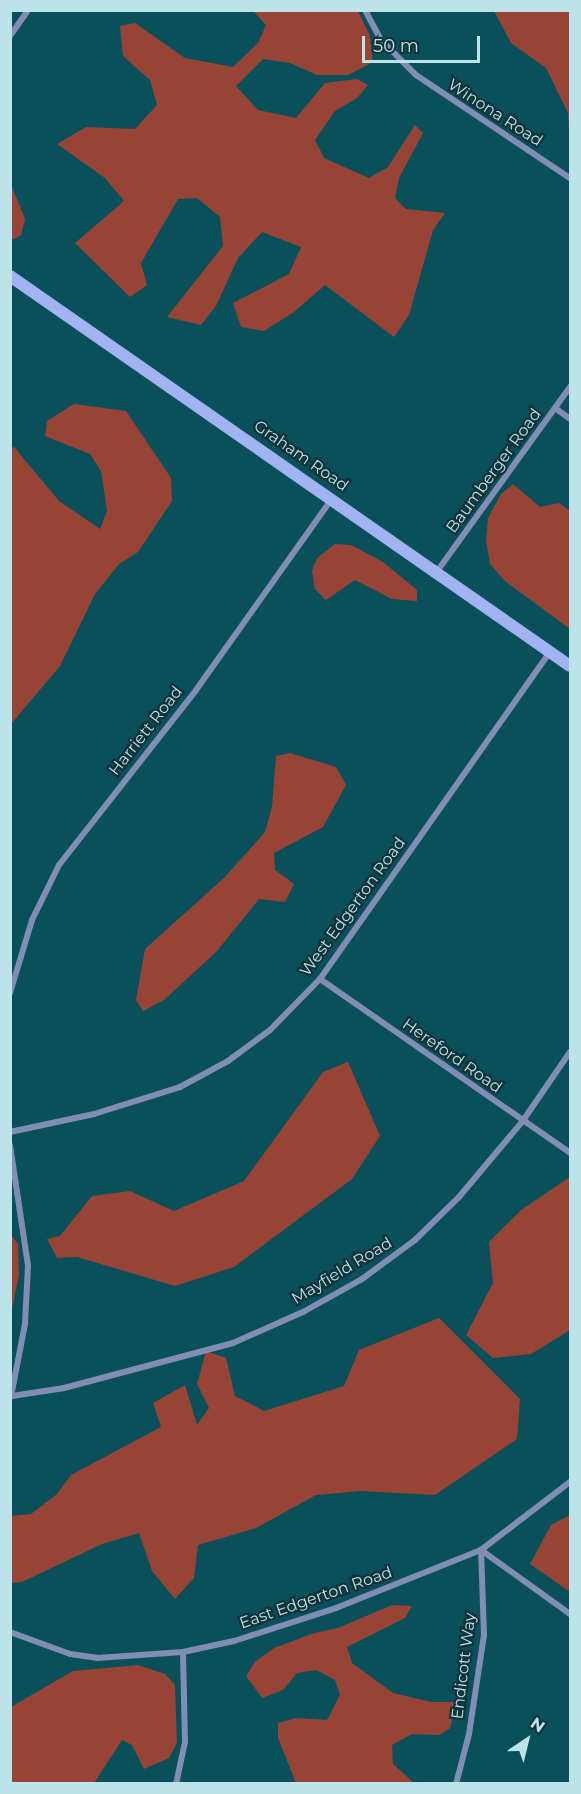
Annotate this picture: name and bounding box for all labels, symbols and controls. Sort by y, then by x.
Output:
scale bar [365,24,484,62]
text: 50 m [373,35,419,57]
street label: Winona Road [444,75,546,151]
street label: Baumberger Road [442,405,546,537]
street label: Graham Road [250,416,352,496]
street label: Harriett Road [105,683,187,779]
street label: West Edgerton Road [296,834,410,980]
street label: Hereford Road [399,1015,505,1097]
street label: Mayfield Road [288,1233,396,1309]
street label: East Edgerton Road [237,1563,395,1633]
street label: Endicott Way [448,1612,480,1720]
north arrow [497,1710,557,1770]
text: N [527,1713,548,1736]

